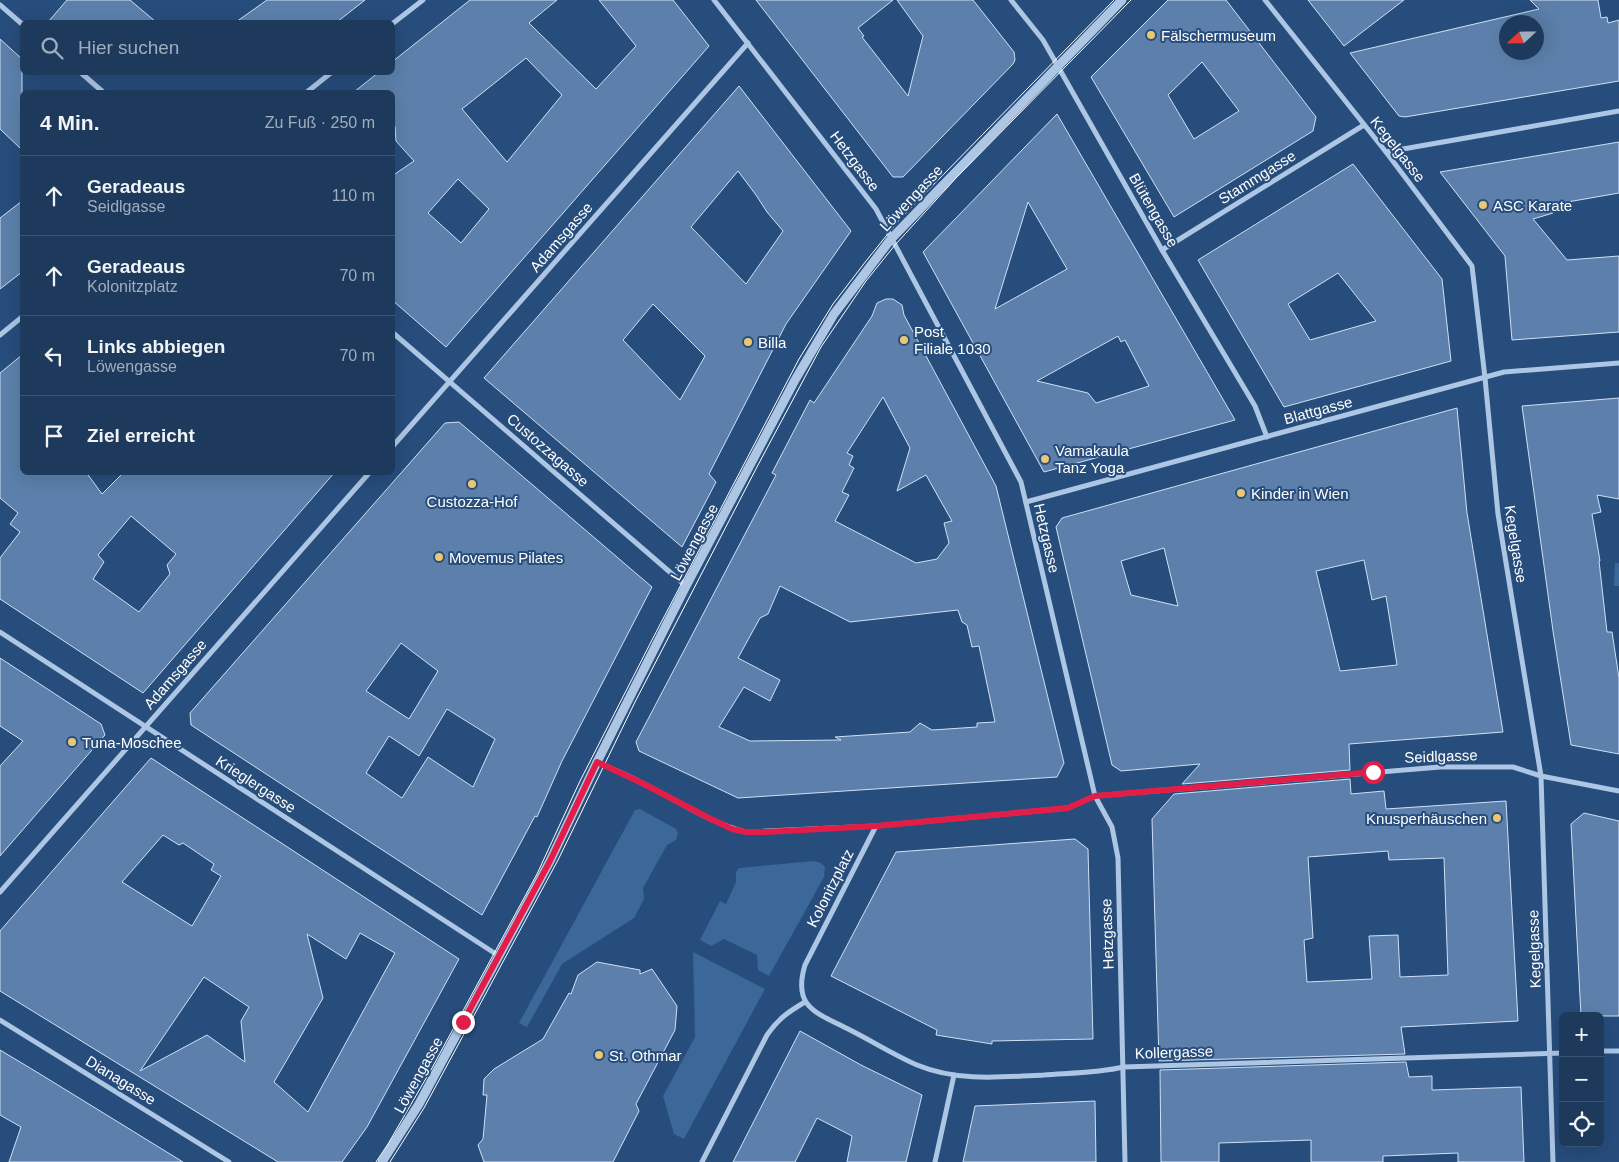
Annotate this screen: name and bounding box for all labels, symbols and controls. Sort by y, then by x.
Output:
north arrow [1499,15,1544,60]
search box [20,20,395,75]
place label: Fälschermuseum [1161,27,1276,44]
marker: Fälschermuseum [1145,29,1157,41]
icon: search [38,34,66,62]
text: Hier suchen [78,37,179,58]
text: 4 Min. [40,111,100,134]
street label: Kegelgasse [1367,113,1429,185]
text: Zu Fuß · 250 m [265,114,375,131]
street label: Hetzgasse [827,128,883,194]
street label: Stammgasse [1215,147,1299,207]
street label: Löwengasse [876,161,946,235]
street label: Blütengasse [1126,170,1182,250]
text: Geradeaus [87,176,185,197]
icon: ahead [40,182,68,210]
text: 110 m [332,187,375,204]
place label: ASC Karate [1493,197,1572,214]
text: Seidlgasse [87,198,165,215]
street label: Adamsgasse [526,199,596,275]
marker: ASC Karate [1477,199,1489,211]
text: Geradeaus [87,256,185,277]
icon: ahead [40,262,68,290]
text: 70 m [339,267,375,284]
text: Kolonitzplatz [87,278,178,295]
place label: Post Filiale 1030 [914,323,991,357]
place label: Billa [758,334,787,351]
marker: Post Filiale 1030 [898,334,910,346]
text: Links abbiegen [87,336,225,357]
marker: Billa [742,336,754,348]
icon: left [40,342,68,370]
text: 70 m [339,347,375,364]
text: Löwengasse [87,358,177,375]
street label: Blattgasse [1282,393,1354,427]
street label: Custozzagasse [504,410,592,490]
icon: arrive [40,422,68,450]
text: Ziel erreicht [87,425,195,446]
place label: Vamakaula Tanz Yoga [1055,442,1130,476]
marker: Vamakaula Tanz Yoga [1039,453,1051,465]
marker: Custozza-Hof [466,478,478,490]
place label: Kinder in Wien [1251,485,1349,502]
marker: Kinder in Wien [1235,487,1247,499]
place label: Custozza-Hof [427,493,518,510]
street label: Löwengasse [667,501,721,583]
street label: Hetzgasse [1031,502,1063,574]
street label: Kegelgasse [1501,504,1531,584]
place label: Movemus Pilates [449,549,563,566]
marker: Movemus Pilates [433,551,445,563]
street label: Adamsgasse [140,636,210,712]
place label: Tuna-Moschee [82,734,182,751]
marker: Tuna-Moschee [66,736,78,748]
street label: Seidlgasse [1404,746,1478,766]
street label: Krieglergasse [213,752,299,816]
route start [1362,761,1385,784]
place label: Knusperhäuschen [1366,810,1487,827]
marker: Knusperhäuschen [1491,812,1503,824]
street label: Kolonitzplatz [803,846,857,930]
street label: Hetzgasse [1097,898,1117,970]
street label: Kegelgasse [1524,910,1544,988]
route end [452,1011,475,1034]
map controls [1559,1012,1604,1147]
button: + [1559,1012,1604,1057]
street label: Löwengasse [390,1034,446,1116]
street label: Kollergasse [1135,1042,1213,1062]
place label: St. Othmar [609,1047,682,1064]
marker: St. Othmar [593,1049,605,1061]
street label: Dianagasse [83,1052,159,1108]
button: − [1559,1057,1604,1102]
button: locate [1559,1102,1604,1147]

